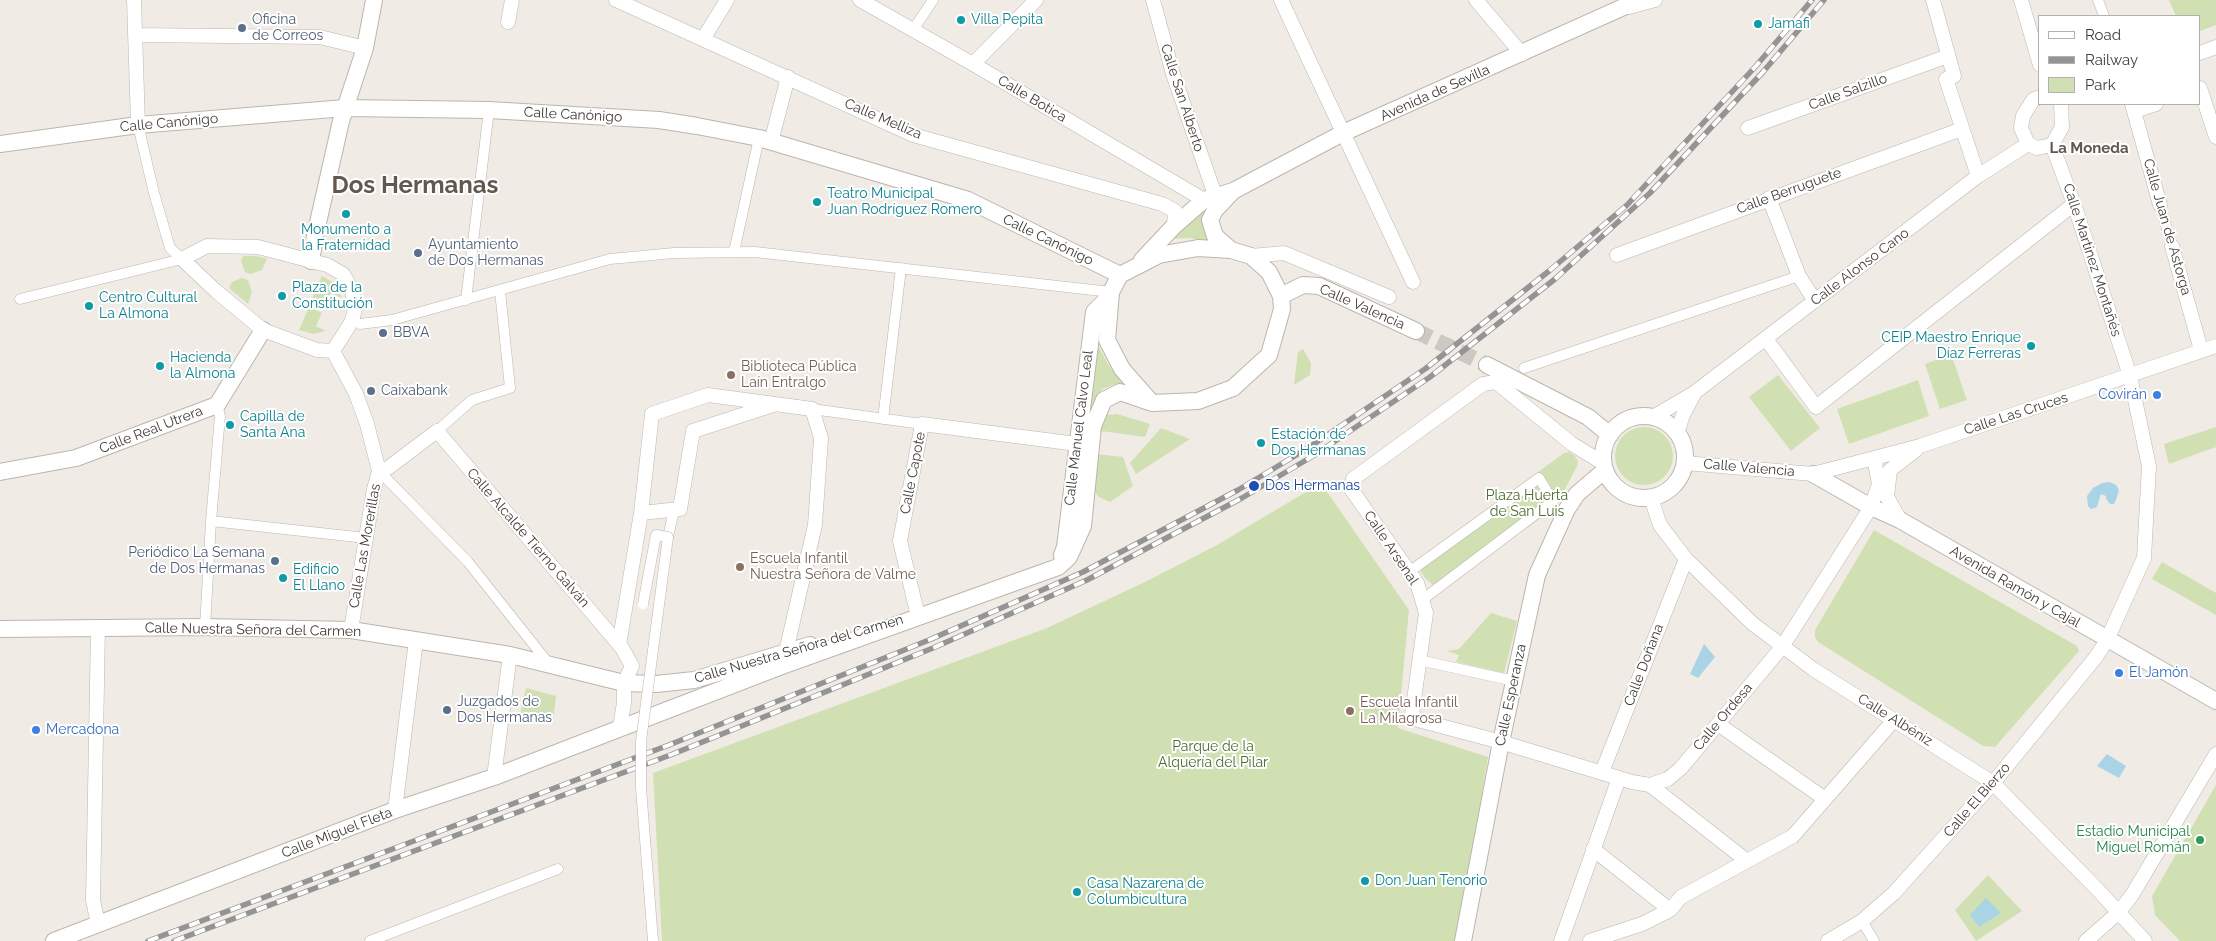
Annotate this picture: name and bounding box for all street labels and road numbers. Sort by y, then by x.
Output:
street label: Calle San Alberto [1157,42,1207,154]
street label: Avenida de Sevilla [1378,61,1492,125]
street label: Calle Salzillo [1806,70,1890,114]
street label: Calle Botica [995,72,1069,126]
street label: Calle Melliza [842,95,924,143]
street label: Calle Canónigo [523,104,623,126]
street label: Calle Canónigo [119,110,219,136]
street label: Calle Juan de Astorga [2139,157,2195,297]
street label: Calle Berruguete [1734,164,1844,218]
street label: Calle Martínez Montañés [2059,181,2125,339]
street label: Calle Canónigo [1000,211,1096,269]
street label: Calle Alonso Cano [1808,225,1912,309]
street label: Calle Valencia [1317,281,1407,333]
street label: Calle Manuel Calvo Leal [1061,349,1097,507]
street label: Calle Las Cruces [1962,389,2070,439]
street label: Calle Real Utrera [97,403,205,457]
street label: Calle Capote [897,430,929,516]
street label: Calle Valencia [1703,456,1795,480]
street label: Calle Alcalde Tierno Galván [463,465,593,611]
street label: Calle Las Morerillas [346,482,384,610]
street label: Calle Arsenal [1360,508,1422,588]
street label: Avenida Ramón y Cajal [1947,543,2083,631]
street label: Calle Nuestra Señora del Carmen [693,611,905,687]
street label: Calle Nuestra Señora del Carmen [145,620,361,640]
street label: Calle Doñana [1621,622,1667,708]
street label: Calle Esperanza [1492,642,1530,748]
street label: Calle Ordesa [1690,680,1756,754]
street label: Calle Albéniz [1855,690,1935,750]
street label: Calle El Bierzo [1940,759,2014,841]
street label: Calle Miguel Fleta [279,804,395,862]

